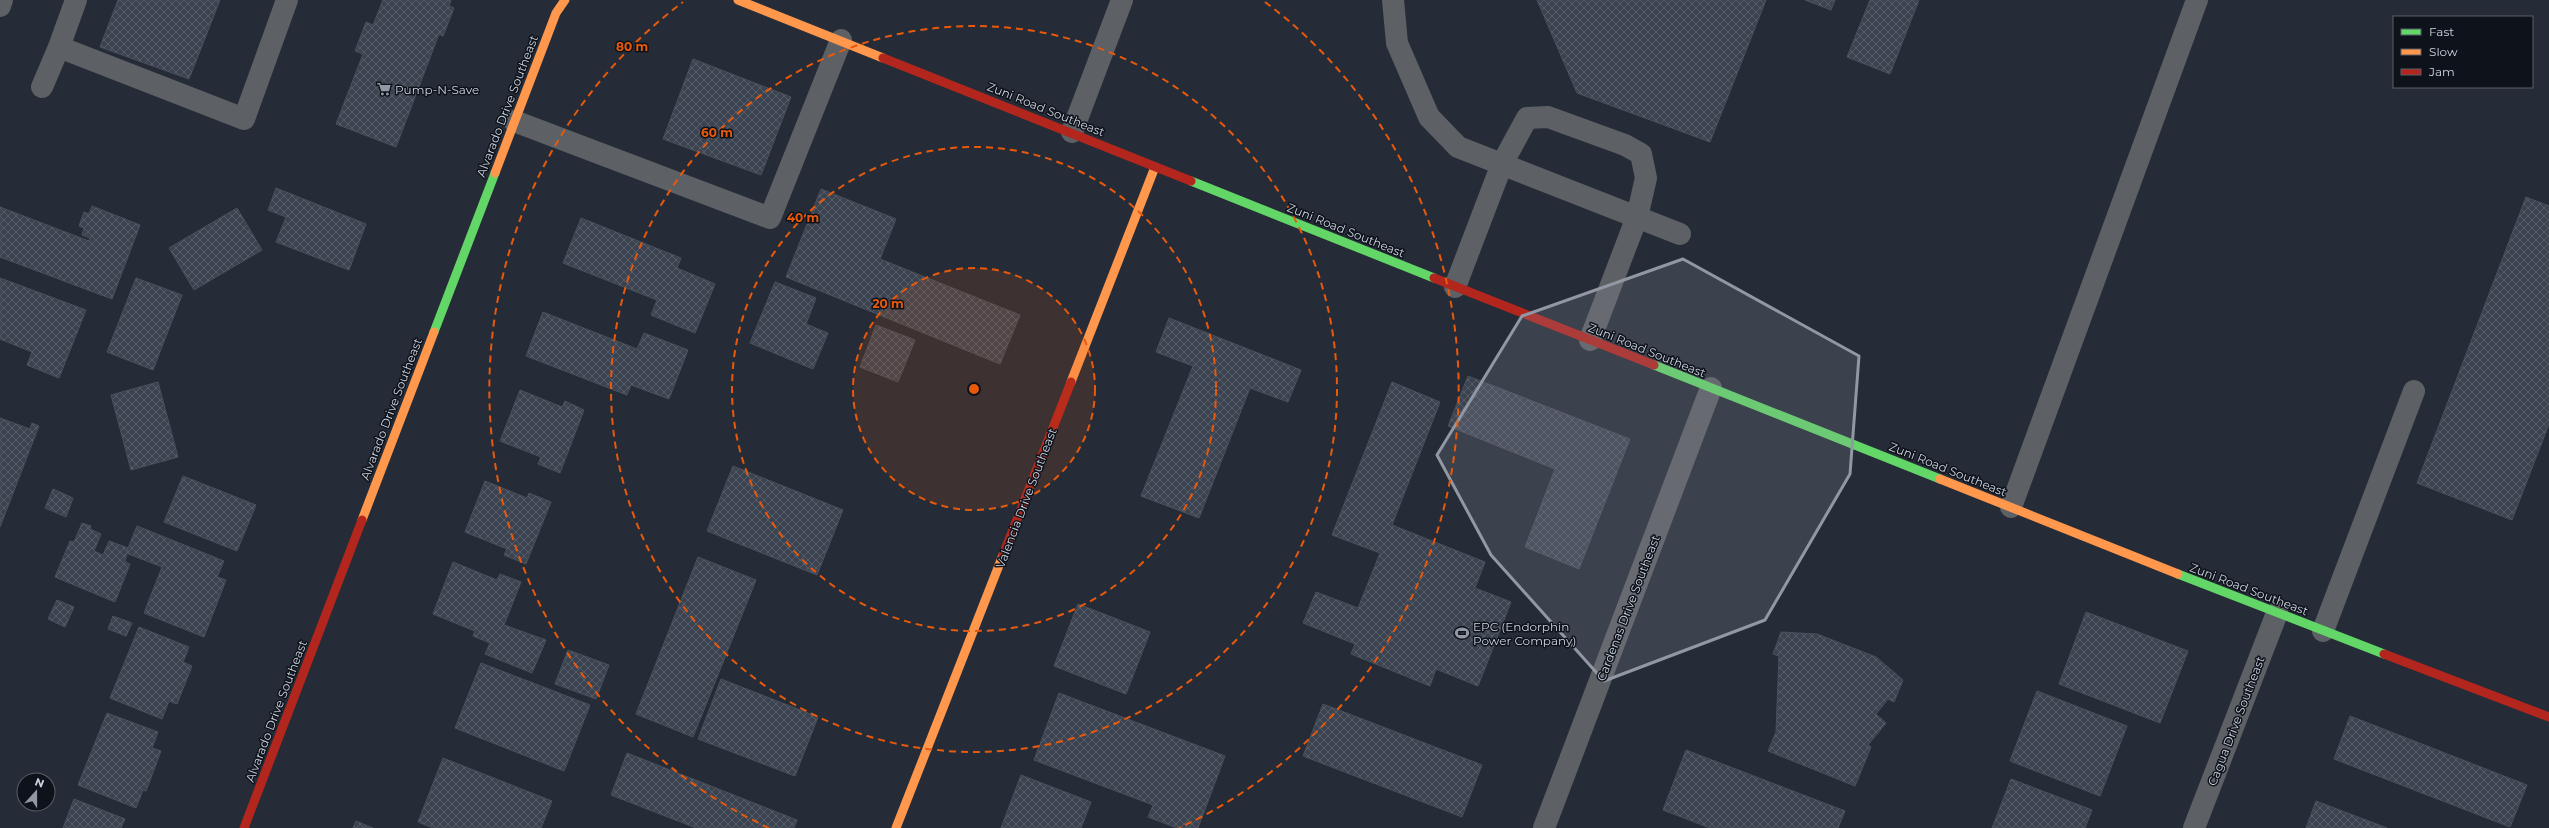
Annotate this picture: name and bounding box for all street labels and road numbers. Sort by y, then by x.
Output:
street label: Alvarado Drive Southeast [473,33,541,179]
street label: Zuni Road Southeast [985,79,1107,140]
street label: Zuni Road Southeast [1285,200,1407,261]
street label: Zuni Road Southeast [1586,320,1708,381]
street label: Alvarado Drive Southeast [357,336,425,482]
street label: Valencia Drive Southeast [992,426,1060,570]
street label: Zuni Road Southeast [1887,439,2009,500]
street label: Cardenas Drive Southeast [1593,533,1663,683]
street label: Zuni Road Southeast [2188,559,2310,619]
street label: Alvarado Drive Southeast [242,638,310,784]
street label: Cagua Drive Southeast [2204,654,2268,788]

